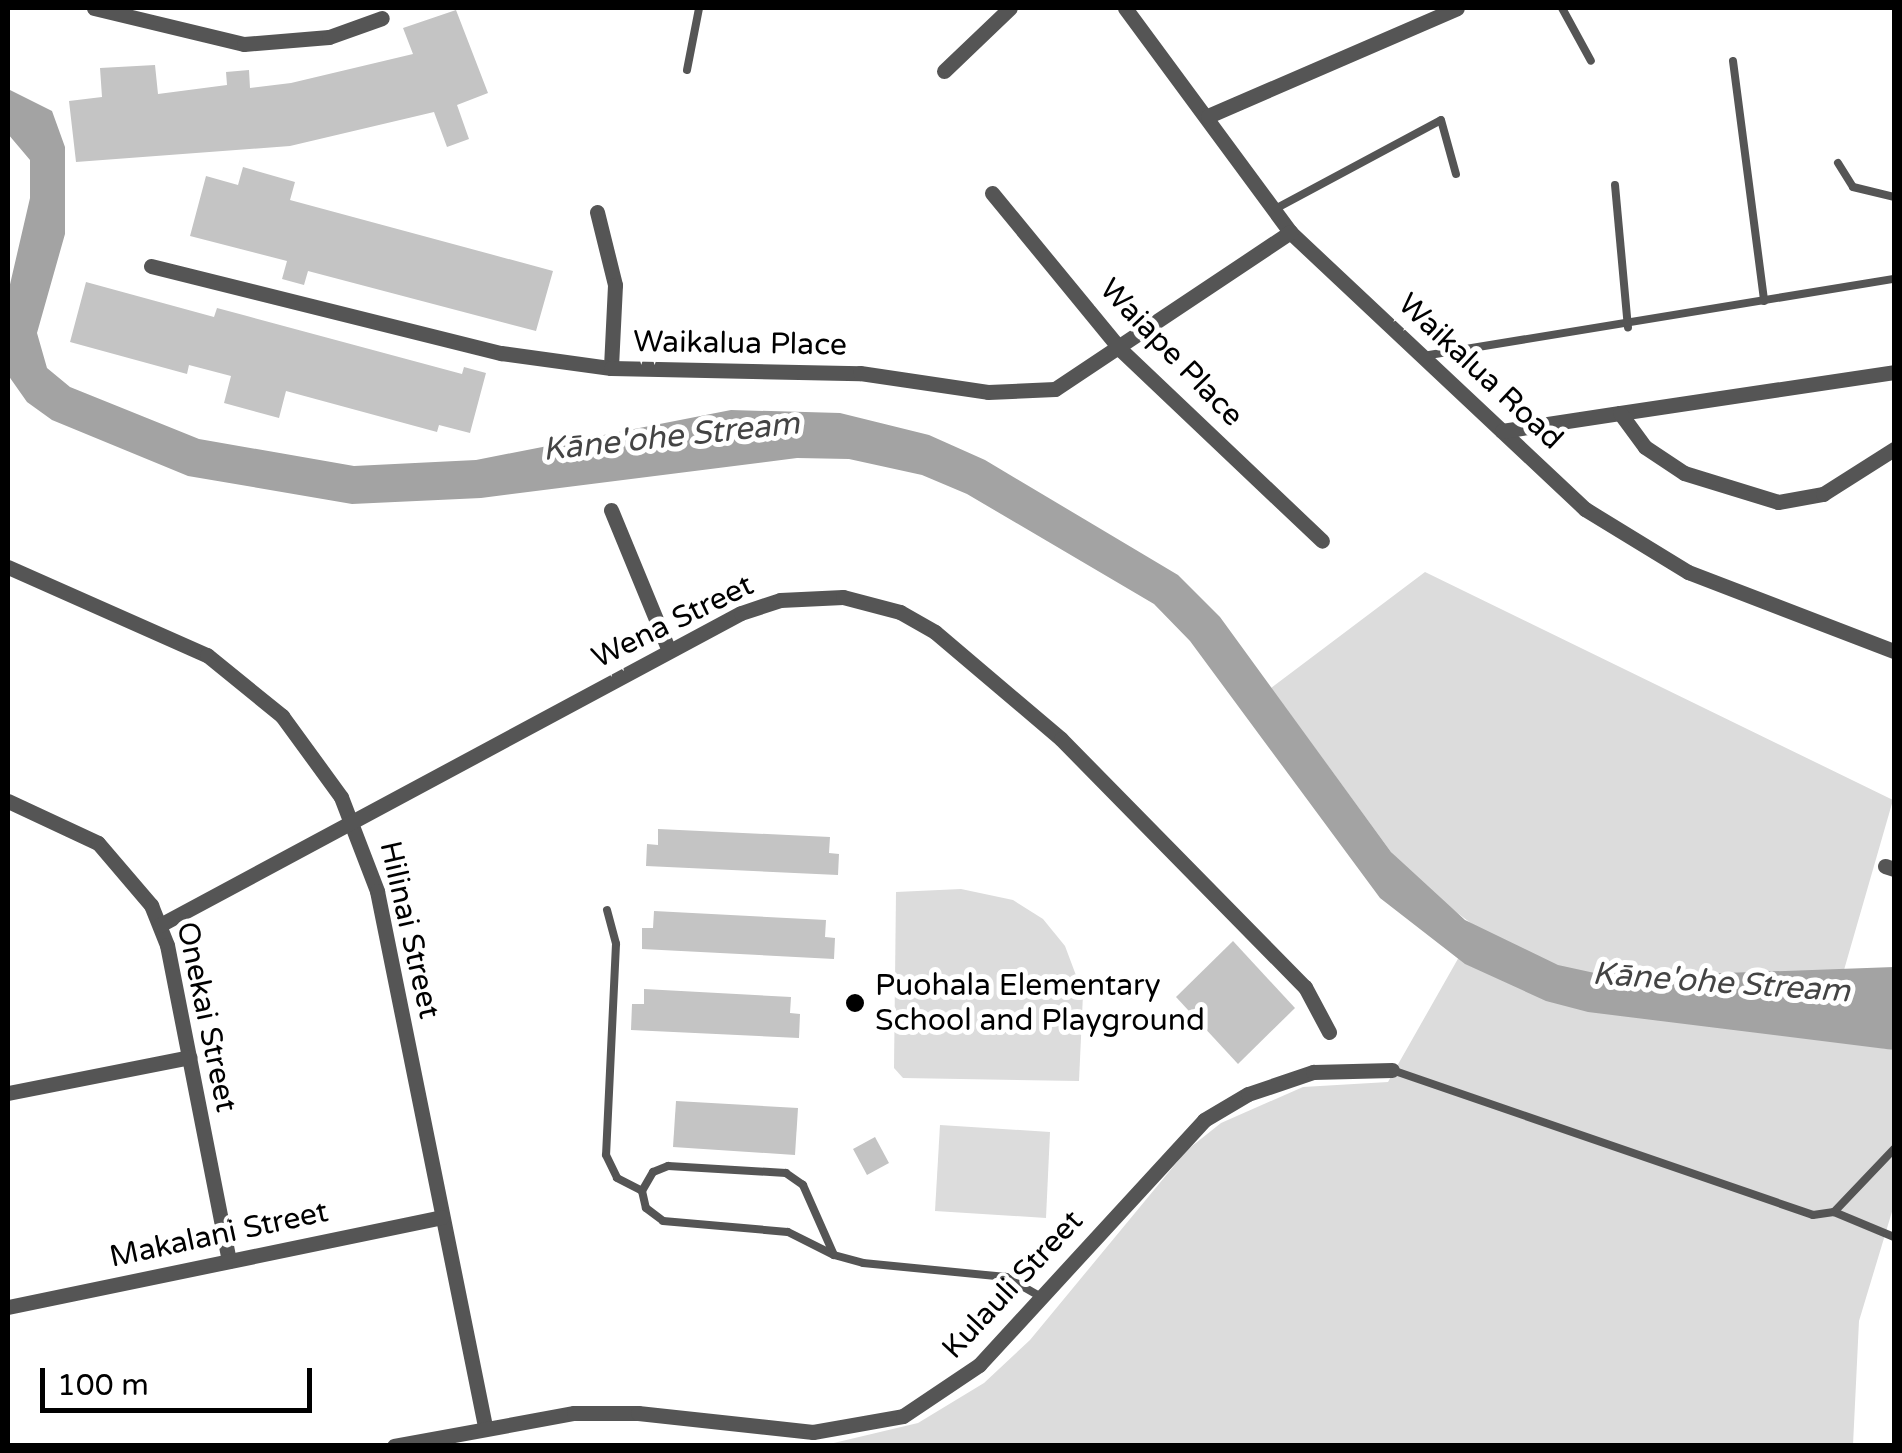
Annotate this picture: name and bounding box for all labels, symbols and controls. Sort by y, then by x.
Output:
street label: Waiape Place [1092,272,1250,434]
street label: Waikalua Road [1390,286,1570,458]
street label: Waikalua Place [633,324,847,364]
water label: Kāne'ohe Stream [541,404,801,470]
street label: Wena Street [587,568,759,676]
street label: Hilinai Street [371,838,447,1022]
street label: Onekai Street [168,919,244,1115]
water label: Kāne'ohe Stream [1591,955,1851,1011]
place label: Puohala Elementary School and Playground [875,968,1205,1038]
marker: Puohala Elementary School and Playground [844,992,866,1014]
street label: Makalani Street [107,1194,331,1276]
street label: Kulauli Street [935,1203,1091,1367]
scale bar [45,1348,318,1410]
text: 100 m [57,1367,149,1404]

